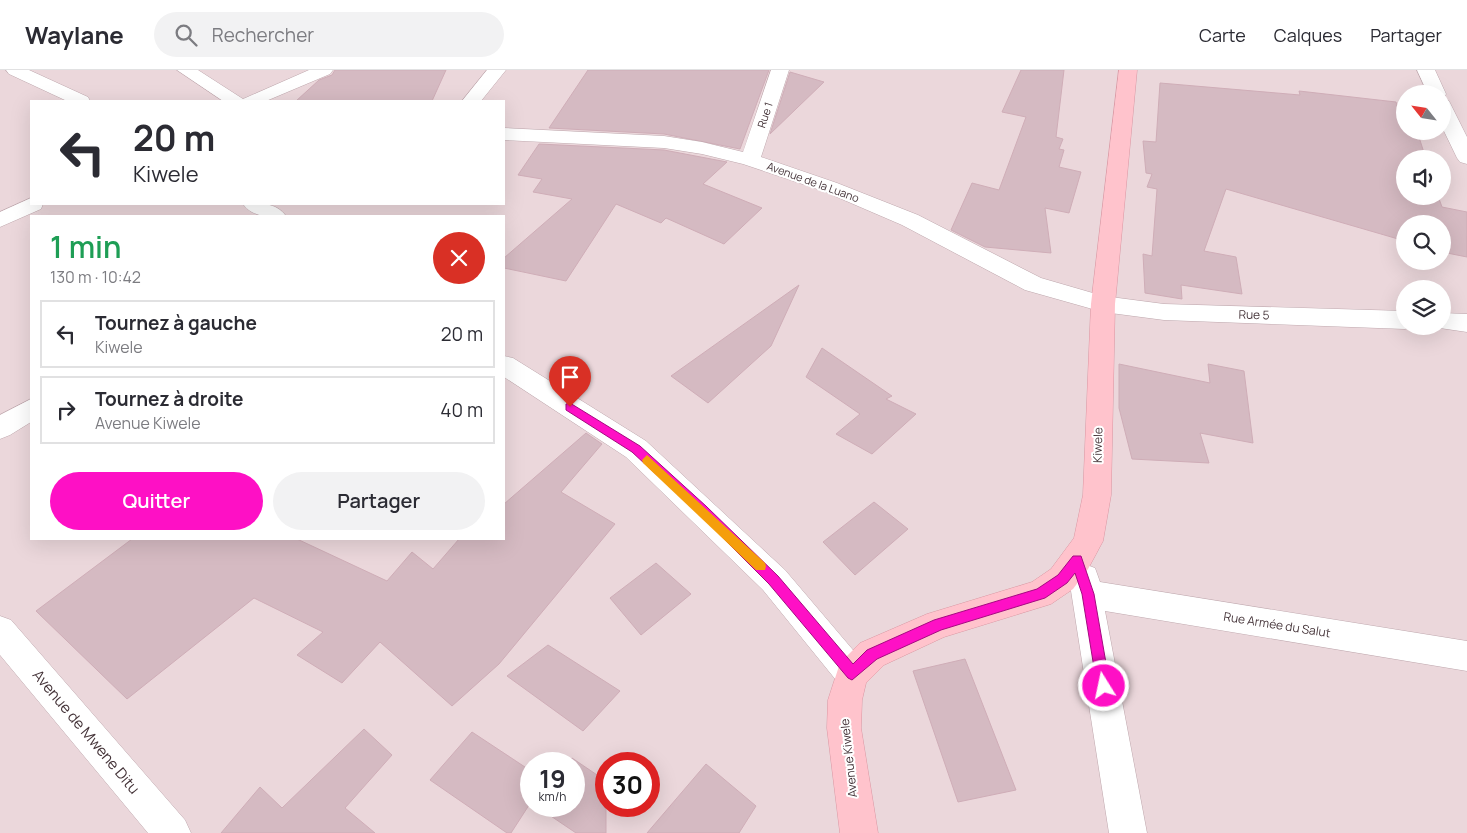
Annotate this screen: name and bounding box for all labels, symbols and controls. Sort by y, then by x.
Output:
search box [154,12,504,57]
text: Waylane [25,18,124,51]
icon: search [172,21,200,49]
text: Rechercher [212,22,314,48]
text: Carte [1199,23,1246,47]
text: Calques [1274,23,1342,47]
text: Partager [1370,23,1442,47]
north arrow [1396,85,1451,140]
map controls [1396,85,1451,335]
street label: Rue 1 [753,100,776,130]
text: 20 m [133,114,215,162]
icon: left [50,120,115,185]
button: sound [1396,150,1451,205]
street label: Avenue de la Luano [765,158,862,205]
text: Kiwele [133,159,199,189]
button: search [1396,215,1451,270]
text: 1 min [50,226,122,267]
button: close [433,232,485,284]
text: 130 m · 10:42 [50,266,141,288]
button: layers [1396,280,1451,335]
street label: Rue 5 [1238,306,1270,323]
text: Tournez à gauche [95,310,257,336]
icon: left [52,320,80,348]
text: 20 m [441,321,483,347]
text: Kiwele [95,336,143,358]
pin [549,356,591,407]
icon: arrive [556,363,584,391]
text: Tournez à droite [95,386,243,412]
icon: right [52,396,80,424]
text: 40 m [440,397,483,423]
text: Avenue Kiwele [95,412,201,434]
street label: Kiwele [1089,427,1106,463]
button: Quitter [50,472,263,530]
button: Partager [273,472,485,530]
street label: Rue Armée du Salut [1222,608,1332,641]
position arrow [1077,659,1129,711]
street label: Avenue de Mwene Ditu [28,665,145,798]
street label: Avenue Kiwele [836,718,861,798]
speed limit sign: 30 [595,752,660,817]
text: 19 [539,761,566,796]
text: km/h [539,788,566,805]

